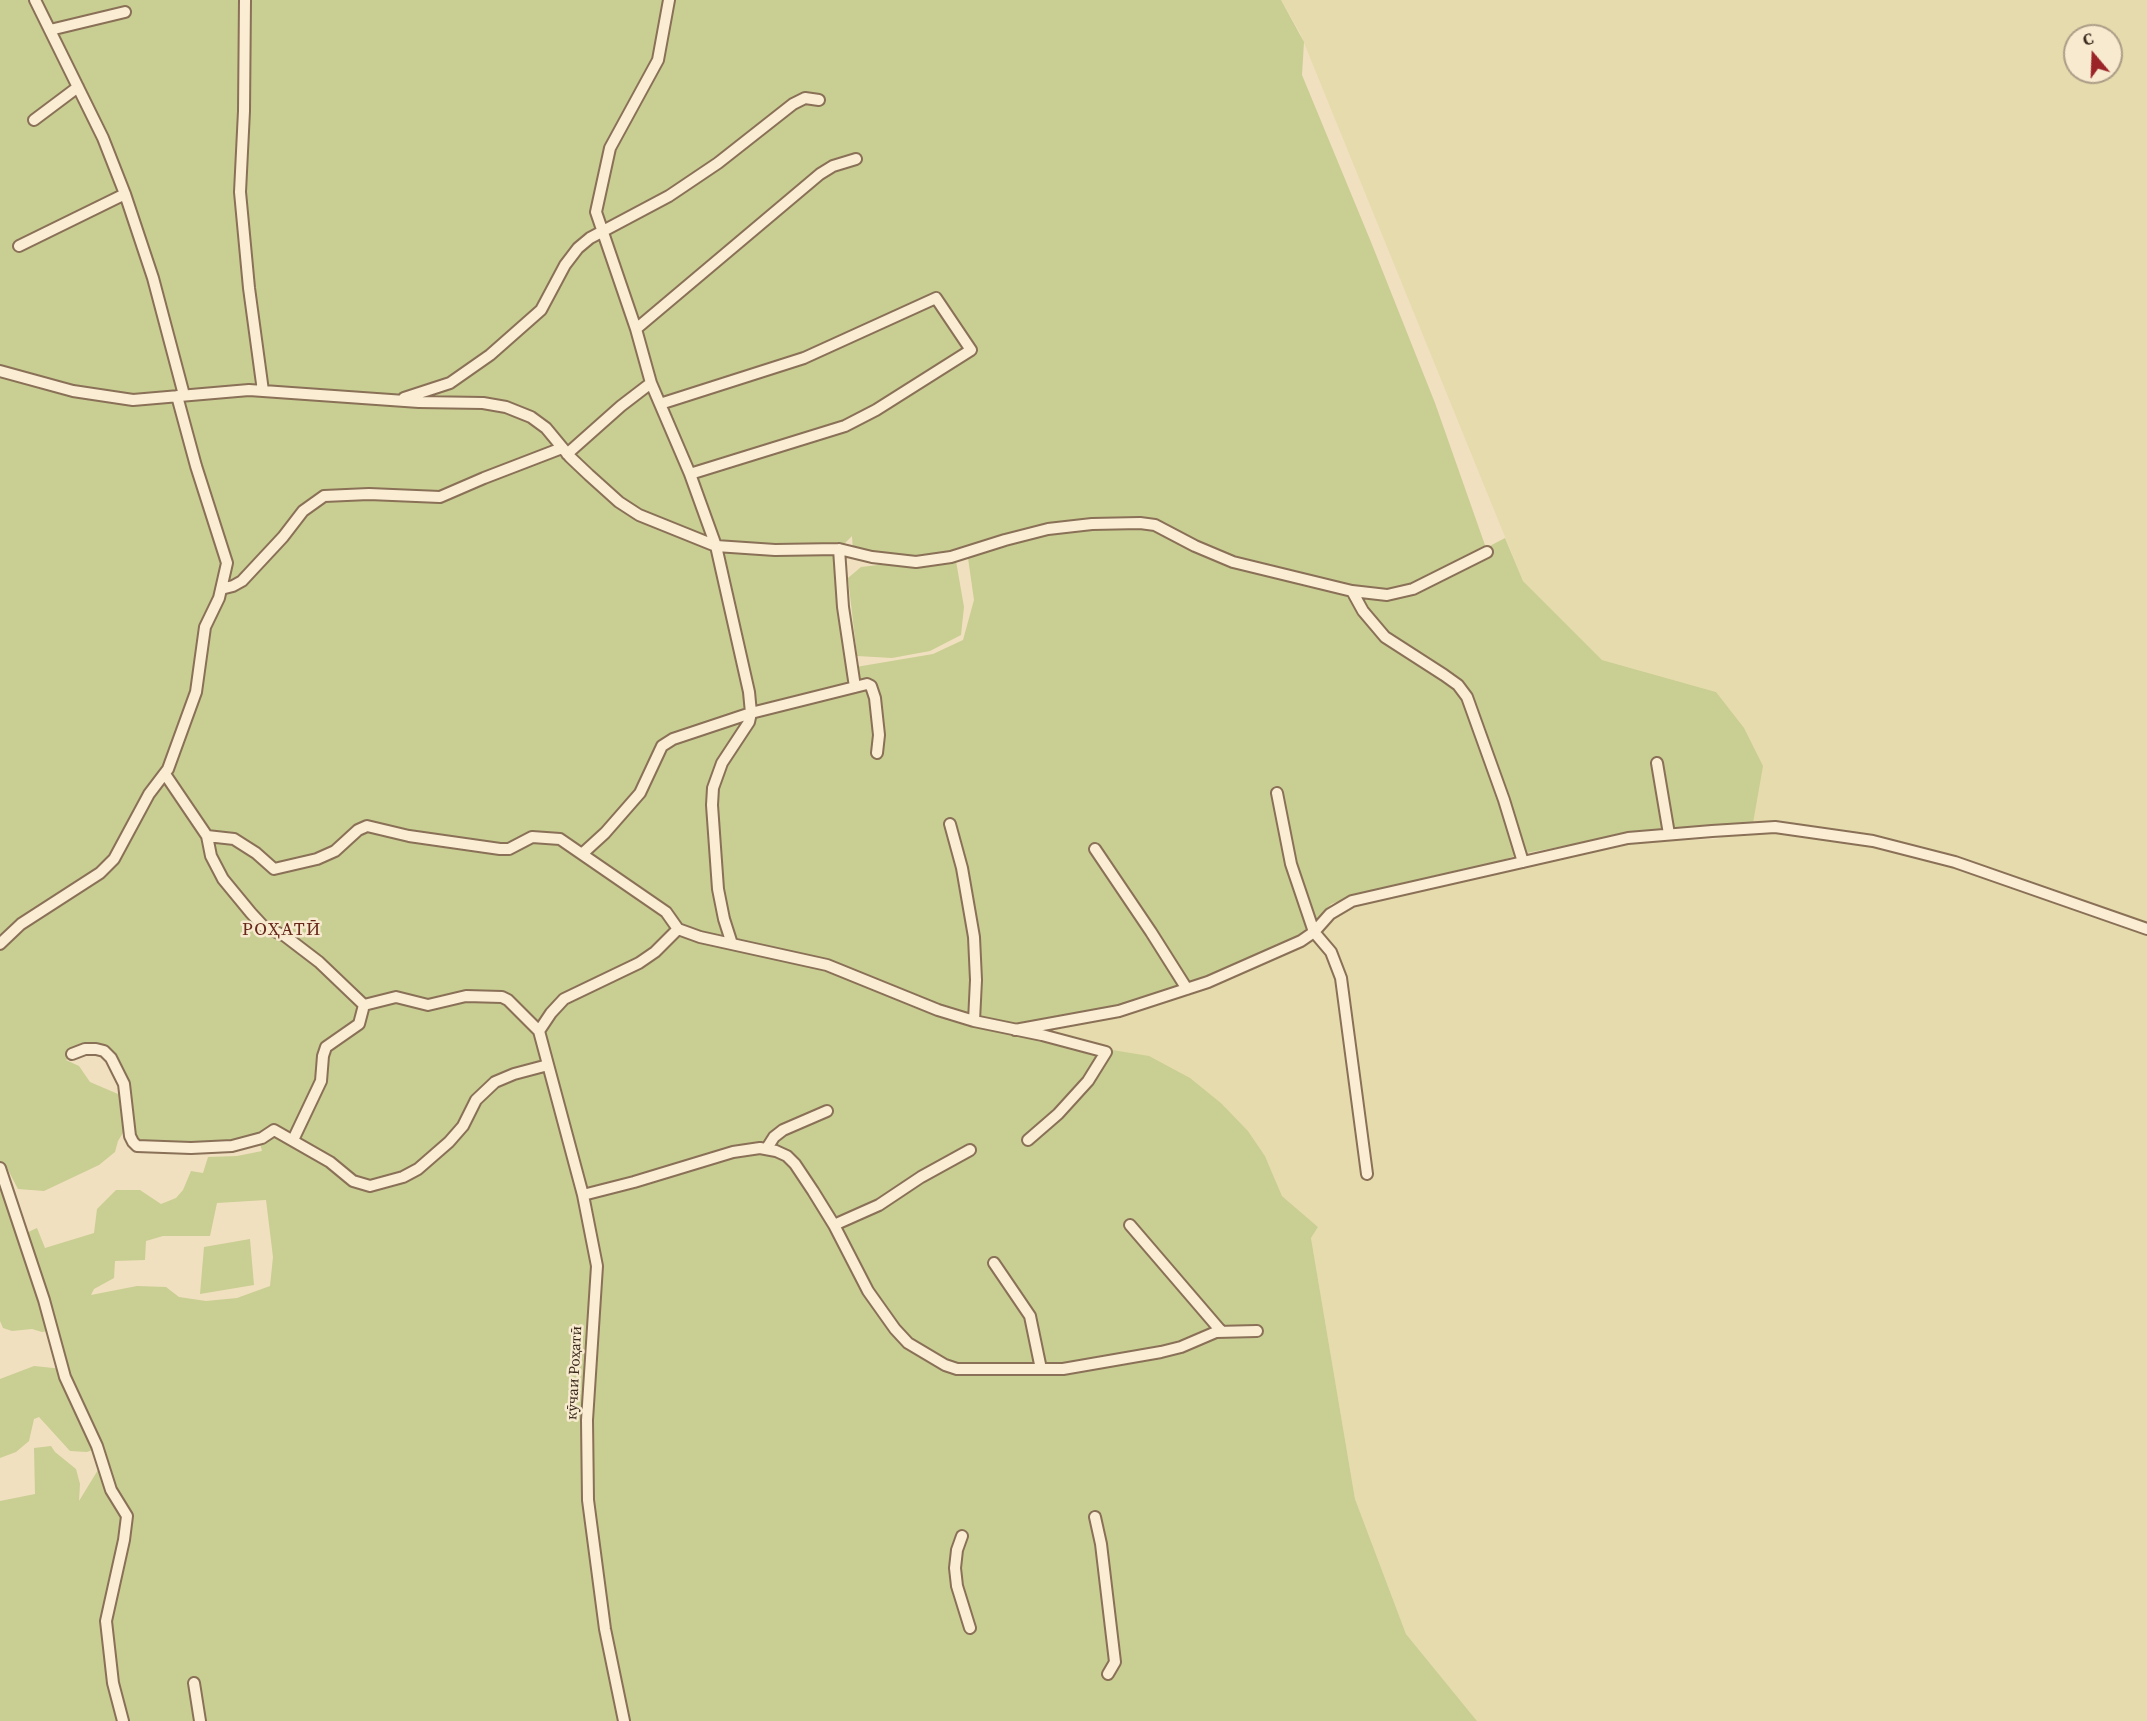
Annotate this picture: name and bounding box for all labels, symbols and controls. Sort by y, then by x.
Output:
north arrow [2063,24,2123,84]
text: С [2079,27,2096,51]
district label: РОҲАТӢ [242,919,322,941]
street label: кӯчаи Роҳатӣ [564,1325,586,1421]

